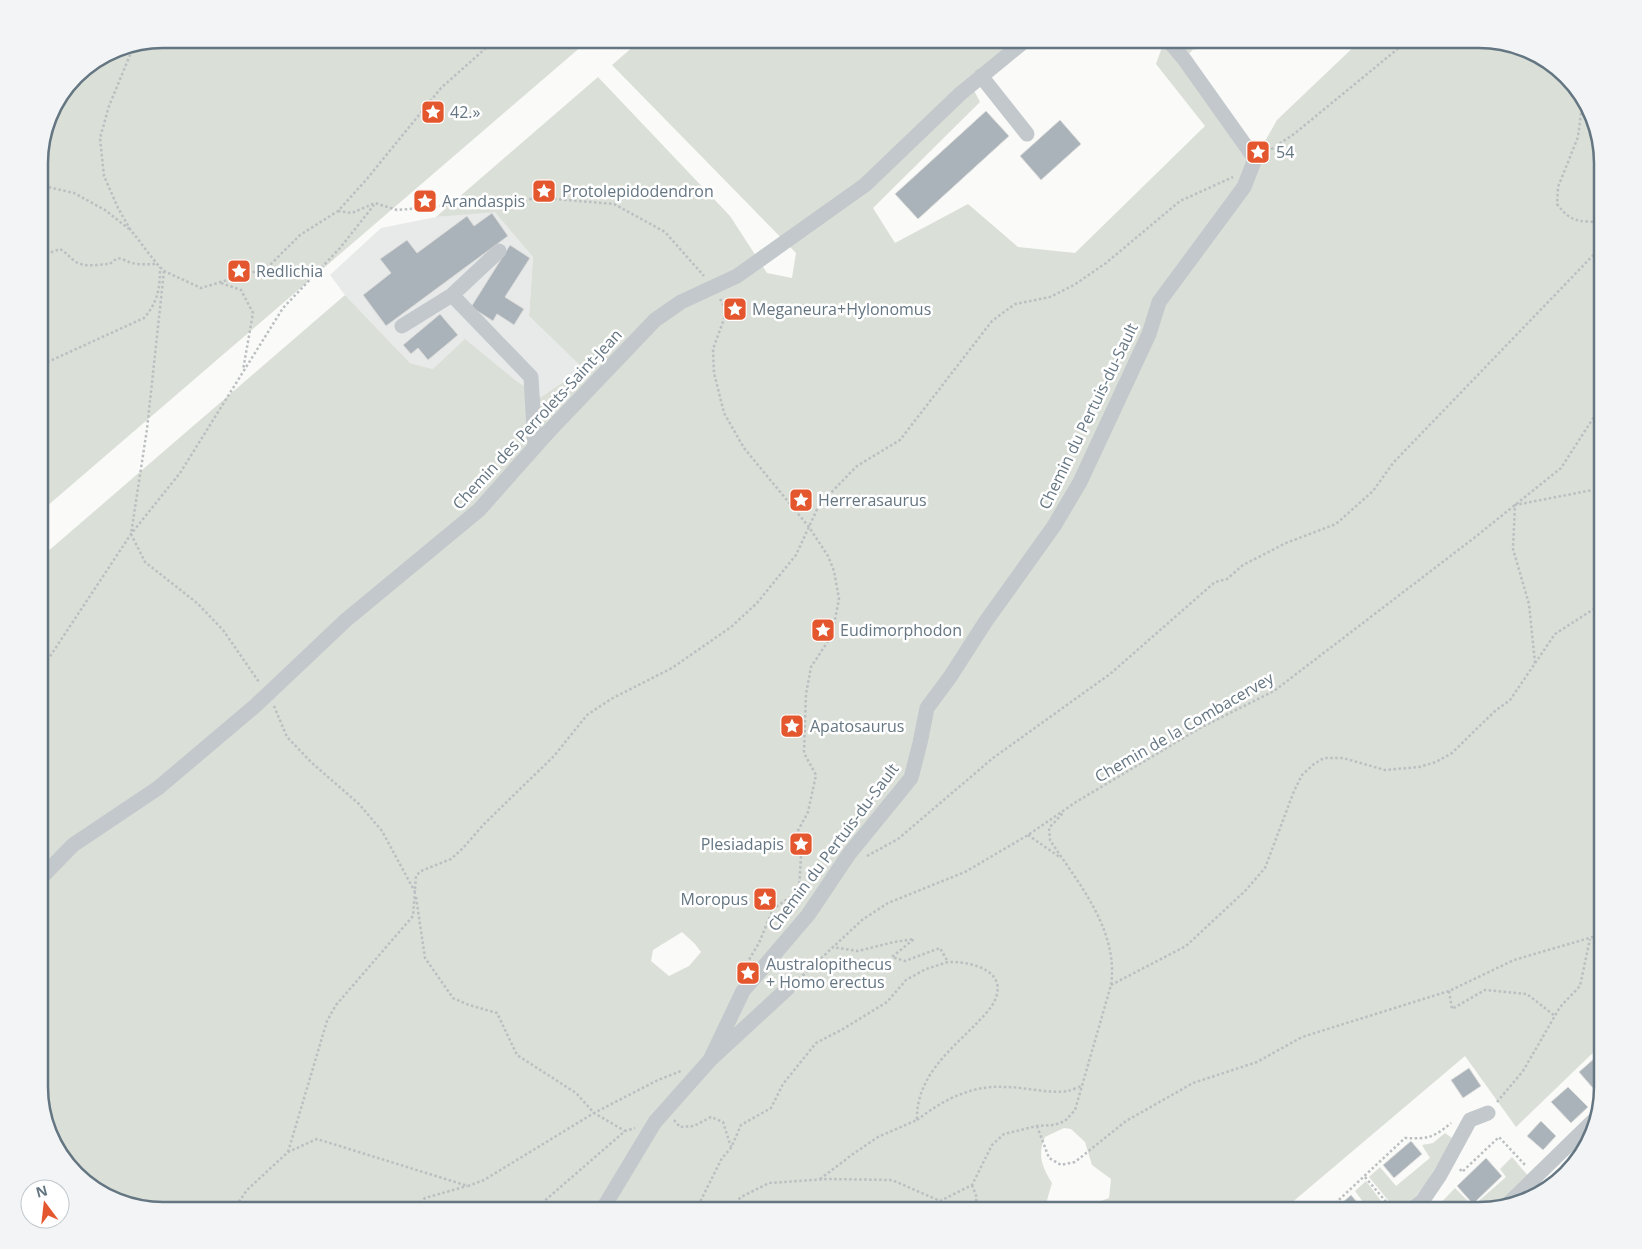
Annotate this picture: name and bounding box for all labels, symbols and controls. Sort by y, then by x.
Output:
place icon: 42.» [420,99,446,125]
place label: 42.» [450,101,481,123]
place icon: 54 [1245,139,1271,165]
place label: 54 [1276,141,1294,163]
place icon: Protolepidodendron [531,178,557,204]
place label: Protolepidodendron [562,180,714,202]
place icon: Arandaspis [412,188,438,214]
place label: Arandaspis [442,190,525,212]
place icon: Redlichia [226,258,252,284]
place label: Redlichia [256,260,323,282]
place icon: Meganeura+Hylonomus [722,296,748,322]
place label: Meganeura+Hylonomus [752,298,931,320]
street label: Chemin du Pertuis-du-Sault [1033,319,1143,513]
street label: Chemin des Perrolets-Saint-Jean [447,324,627,514]
place icon: Herrerasaurus [788,487,814,513]
place label: Herrerasaurus [818,489,927,511]
place icon: Eudimorphodon [810,617,836,643]
place label: Eudimorphodon [840,619,962,641]
street label: Chemin de la Combacervey [1091,666,1278,787]
place icon: Apatosaurus [779,713,805,739]
place label: Apatosaurus [810,715,904,737]
street label: Chemin du Pertuis-du-Sault [763,758,904,935]
place icon: Plesiadapis [788,831,814,857]
place label: Plesiadapis [701,833,784,855]
place icon: Moropus [752,886,778,912]
place label: Moropus [681,888,748,910]
place label: Australopithecus + Homo erectus [766,953,892,993]
place icon: Australopithecus + Homo erectus [735,960,761,986]
north arrow [20,1179,70,1229]
text: N [34,1180,49,1202]

